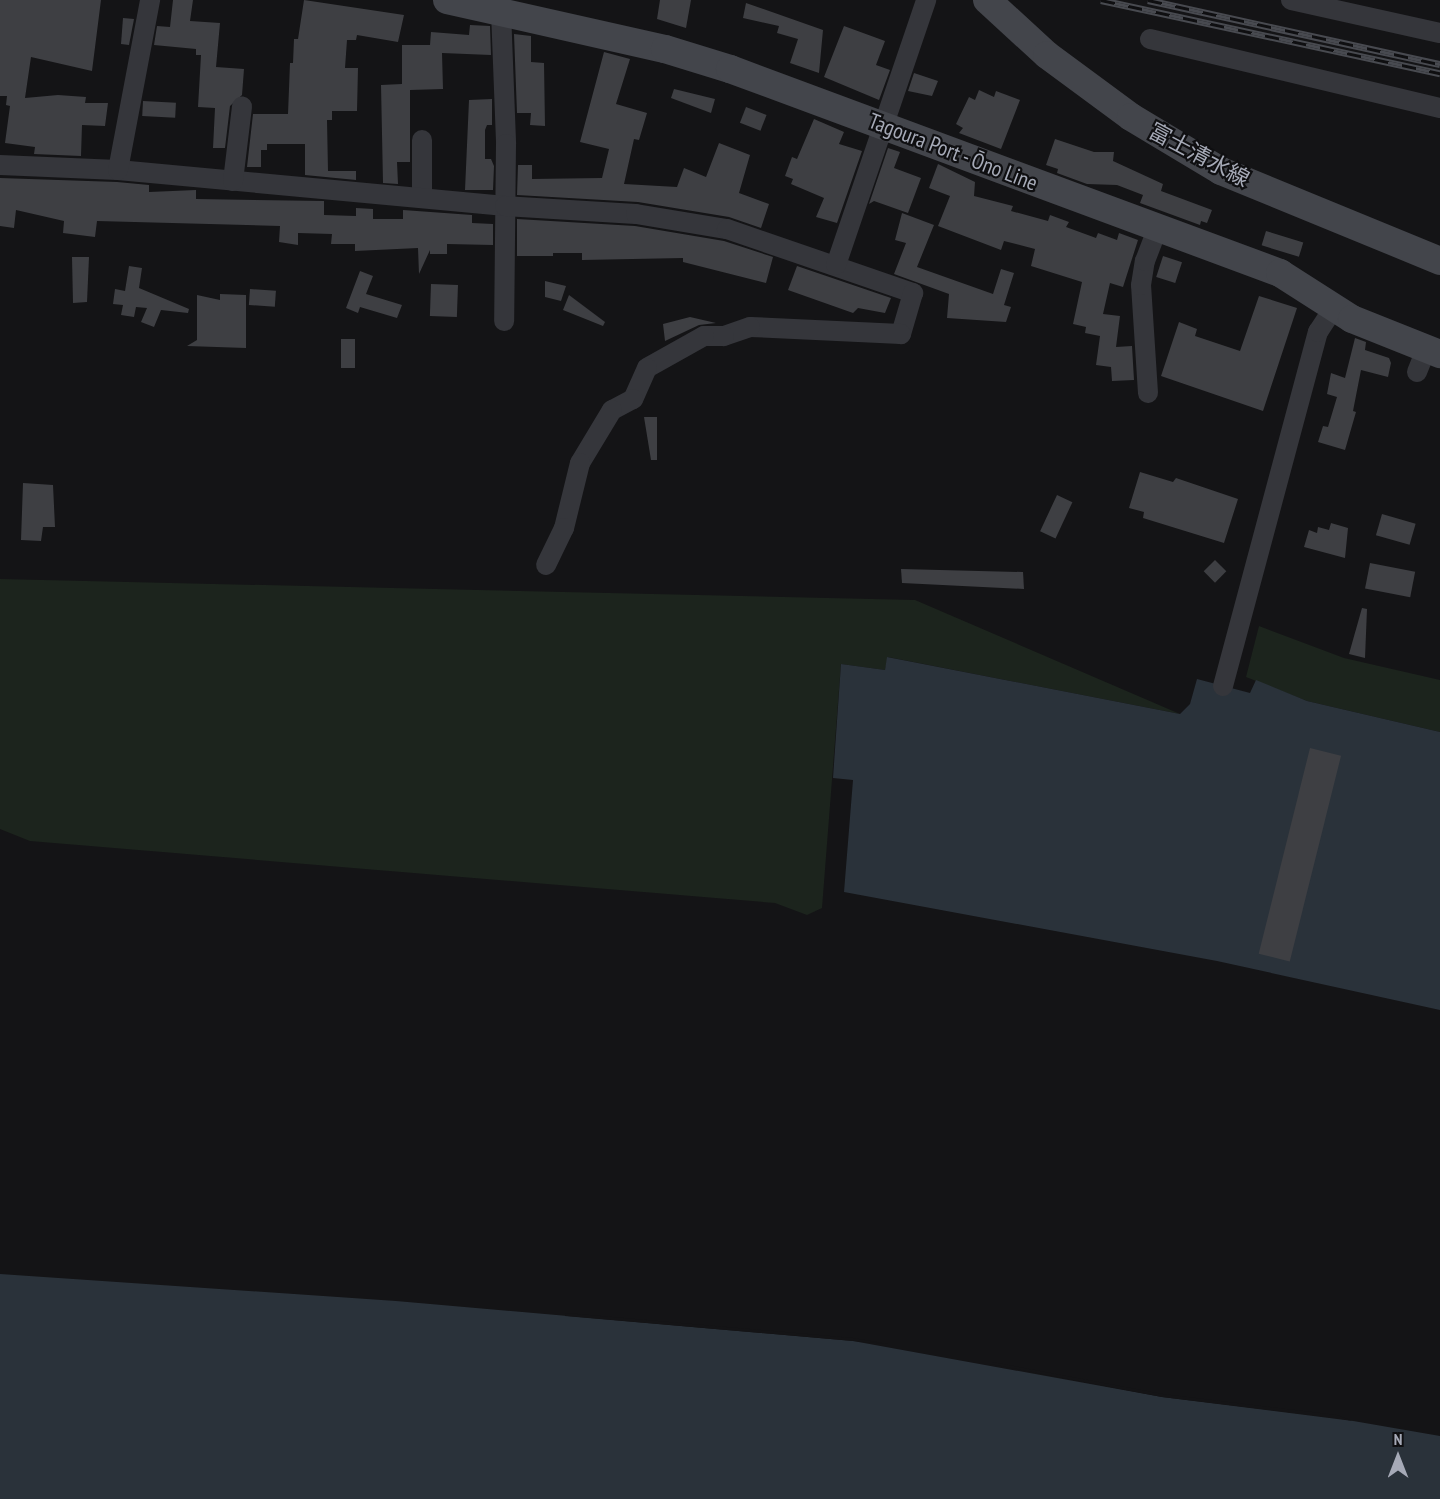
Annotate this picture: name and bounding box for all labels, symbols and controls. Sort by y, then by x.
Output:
street label: Tagoura Port - Ōno Line [864,107,1042,197]
street label: 富士清水線 [1144,118,1254,192]
north arrow [1368,1427,1428,1487]
text: N [1394,1429,1402,1449]

